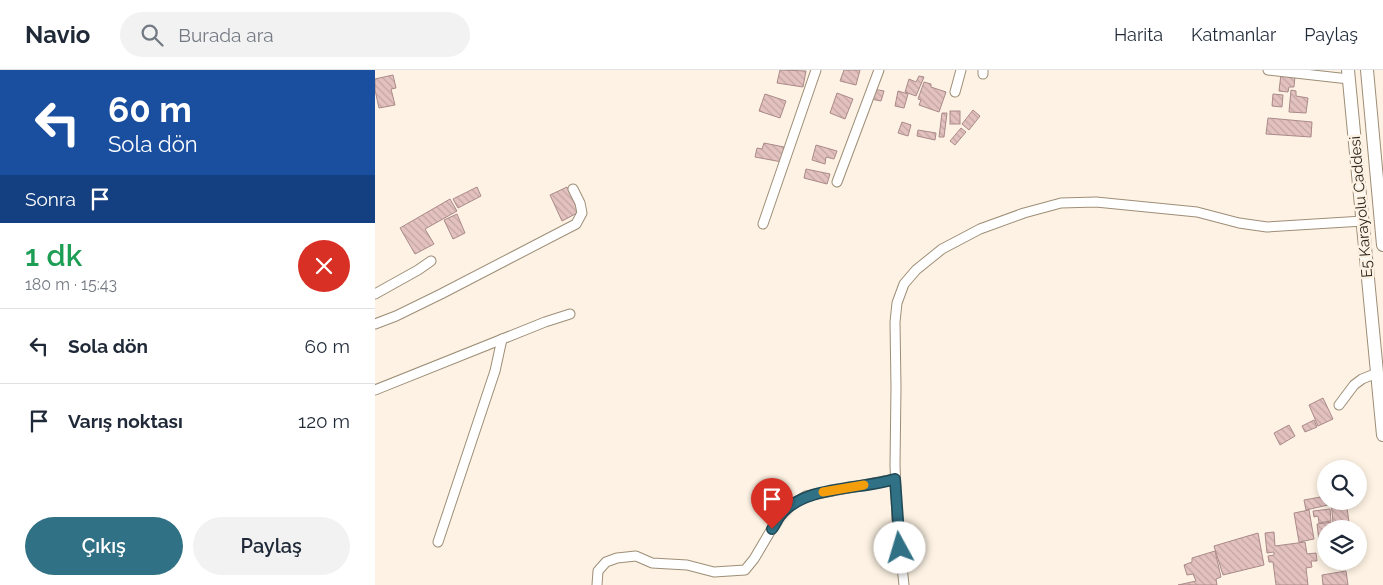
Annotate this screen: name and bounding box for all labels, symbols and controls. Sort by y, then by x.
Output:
search box [120,12,470,57]
text: Navio [25,20,90,49]
icon: search [138,21,166,49]
text: Burada ara [178,24,274,46]
text: Harita [1114,24,1163,45]
text: Katmanlar [1191,24,1276,45]
text: Paylaş [1304,24,1358,45]
text: 60 m [108,89,192,130]
icon: left [25,90,90,155]
text: Sola dön [108,131,198,157]
street label: E5 Karayolu Caddesi [1346,135,1376,279]
icon: arrive [86,185,114,213]
text: Sonra [25,188,76,210]
text: 1 dk [25,238,82,273]
button: close [298,240,350,292]
text: 180 m · 15:43 [25,275,117,294]
icon: left [25,332,53,360]
text: Sola dön [68,335,148,357]
text: 60 m [305,335,350,357]
icon: arrive [25,407,53,435]
text: Varış noktası [68,410,183,432]
text: 120 m [298,410,350,432]
map controls [1317,460,1367,570]
button: search [1317,460,1367,510]
pin [751,478,793,529]
icon: arrive [758,485,786,513]
button: Çıkış [25,517,183,575]
button: Paylaş [193,517,350,575]
button: layers [1317,520,1367,570]
position arrow [873,521,925,573]

